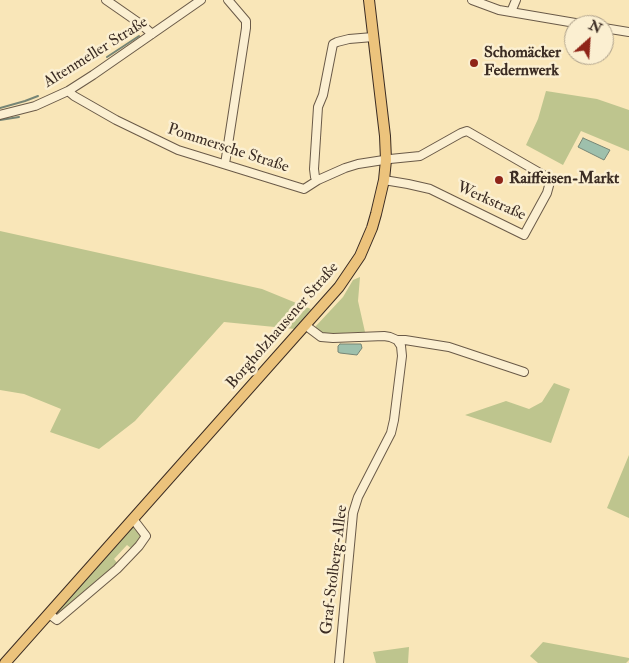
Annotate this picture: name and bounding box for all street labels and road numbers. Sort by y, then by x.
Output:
street label: Altenmeller Straße [40,13,152,93]
street label: Pommersche Straße [165,120,291,178]
street label: Werkstraße [454,178,528,226]
street label: Borgholzhausener Straße [223,259,343,393]
street label: Graf-Stolberg-Allee [318,504,352,636]

